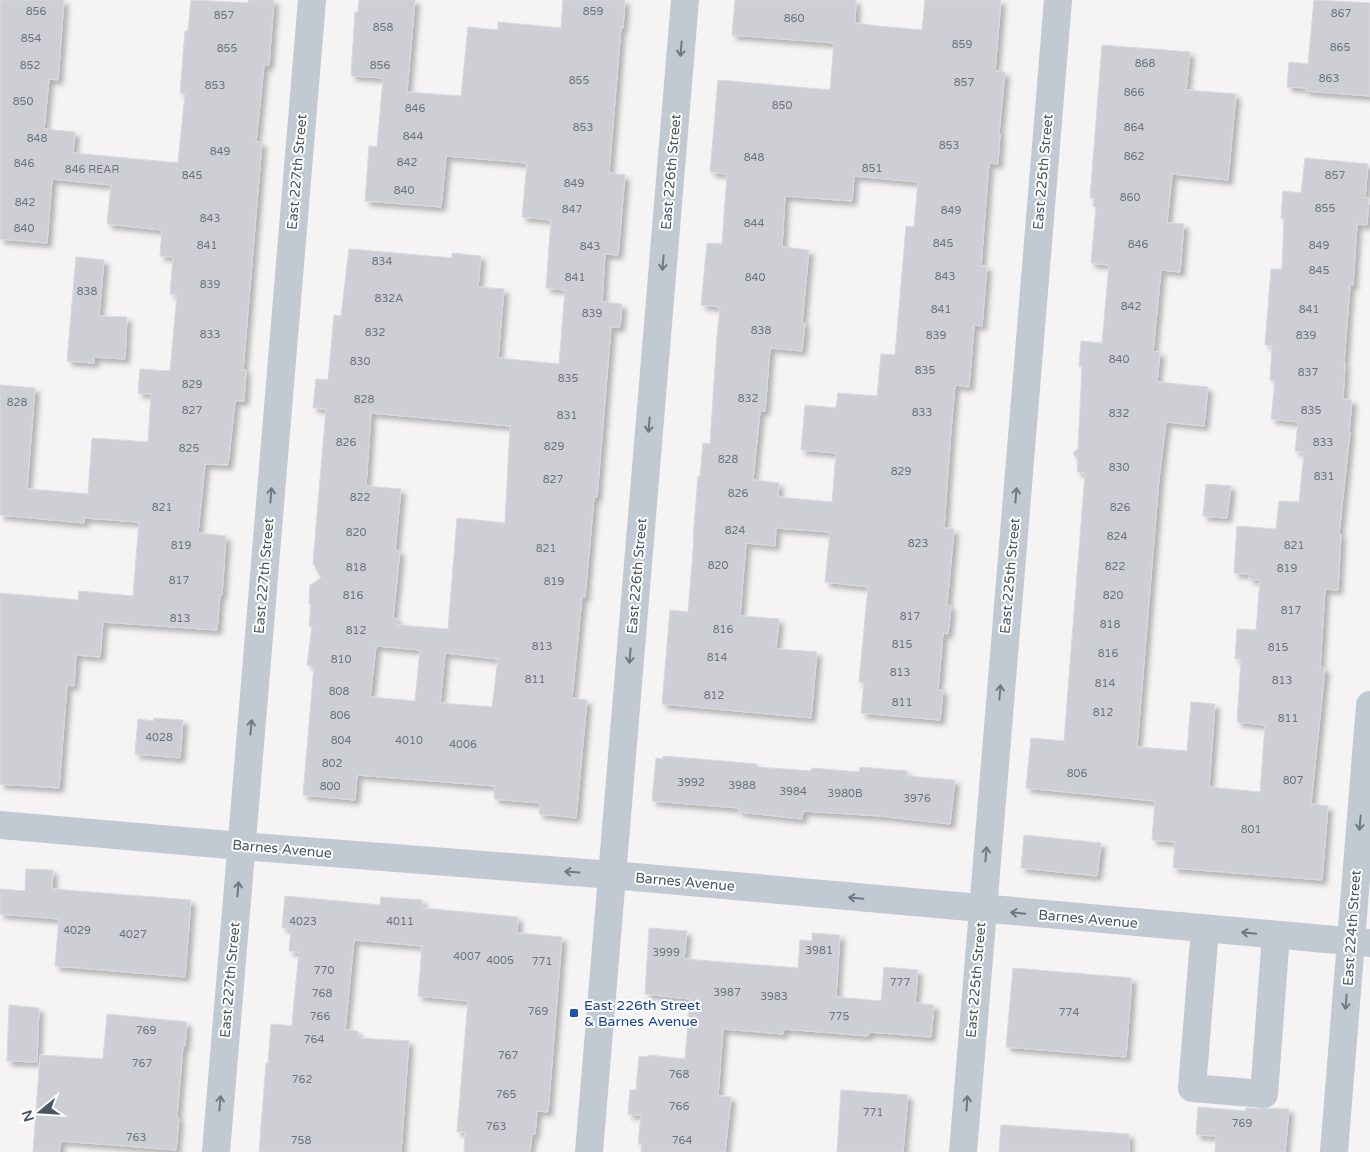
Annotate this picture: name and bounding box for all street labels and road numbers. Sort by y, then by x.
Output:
street label: East 227th Street [283,113,311,231]
street label: East 226th Street [657,113,685,231]
street label: East 225th Street [1029,113,1057,231]
street label: East 227th Street [250,517,278,635]
street label: East 226th Street [623,517,651,635]
street label: East 225th Street [996,517,1024,635]
street label: Barnes Avenue [232,836,333,862]
street label: Barnes Avenue [635,869,736,895]
street label: East 224th Street [1339,869,1365,987]
street label: Barnes Avenue [1038,906,1139,932]
street label: East 227th Street [216,921,244,1039]
street label: East 225th Street [962,921,990,1039]

